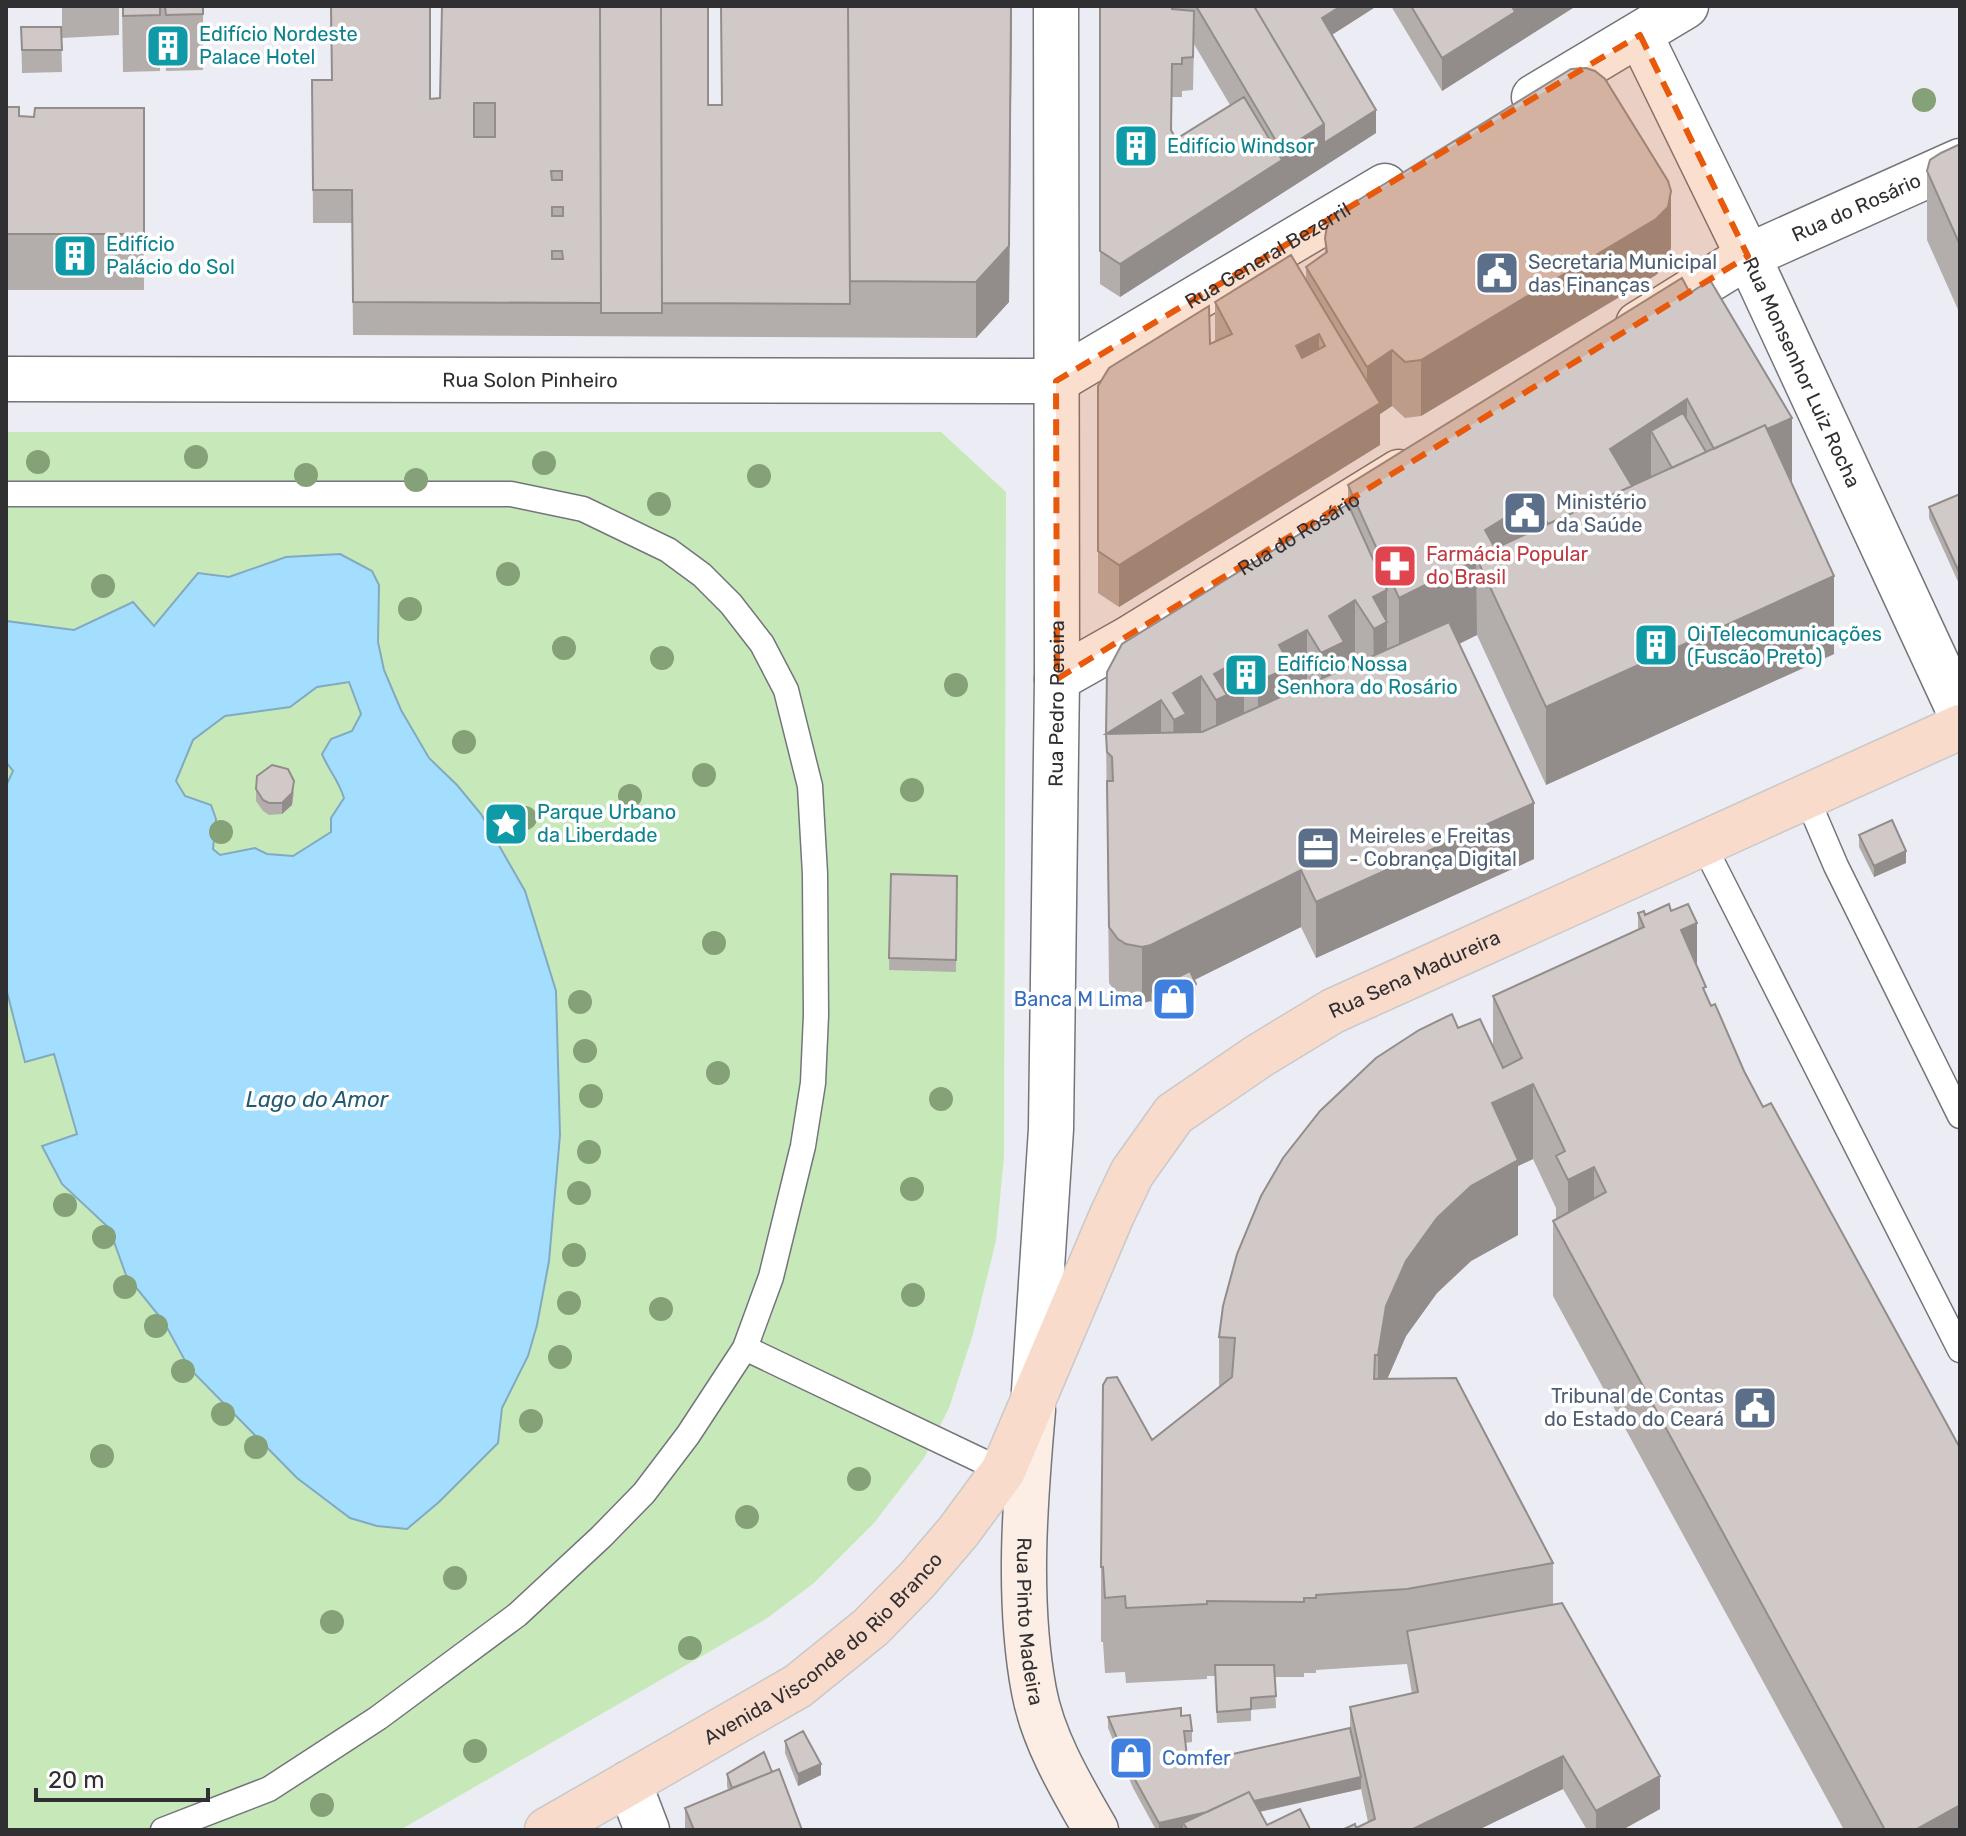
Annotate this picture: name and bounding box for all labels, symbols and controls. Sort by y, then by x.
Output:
building icon: Edifício Nordeste Palace Hotel [144,22,192,70]
place label: Edifício Nordeste Palace Hotel [199,22,358,69]
building icon: Edifício Windsor [1112,122,1160,170]
place label: Edifício Windsor [1167,134,1315,158]
street label: Rua do Rosário [1788,168,1925,247]
street label: Rua General Bezerril [1181,197,1355,314]
building icon: Edifício Palácio do Sol [51,232,99,280]
place label: Edifício Palácio do Sol [106,232,235,279]
public building icon: Secretaria Municipal das Finanças [1473,249,1521,297]
place label: Secretaria Municipal das Finanças [1528,250,1717,297]
street label: Rua Monsenhor Luiz Rocha [1738,253,1866,491]
street label: Rua Solon Pinheiro [442,368,618,392]
street label: Rua do Rosário [1233,487,1364,581]
public building icon: Ministério da Saúde [1501,489,1549,537]
place label: Ministério da Saúde [1556,490,1647,537]
pharmacy icon: Farmácia Popular do Brasil [1371,542,1419,590]
place label: Farmácia Popular do Brasil [1426,542,1588,589]
street label: Rua Pedro Pereira [1044,620,1069,787]
building icon: Oi Telecomunicações (Fuscão Preto) [1632,621,1680,669]
place label: Oi Telecomunicações (Fuscão Preto) [1687,622,1882,669]
building icon: Edifício Nossa Senhora do Rosário [1222,651,1270,699]
place label: Edifício Nossa Senhora do Rosário [1277,652,1458,699]
place icon: Parque Urbano da Liberdade [482,800,530,848]
place label: Parque Urbano da Liberdade [537,800,676,847]
office icon: Meireles e Freitas - Cobrança Digital [1294,824,1342,872]
place label: Meireles e Freitas - Cobrança Digital [1349,824,1517,871]
street label: Rua Sena Madureira [1325,925,1504,1023]
shop icon: Banca M Lima [1150,975,1198,1023]
place label: Banca M Lima [1014,987,1143,1011]
water label: Lago do Amor [246,1086,390,1113]
place label: Tribunal de Contas do Estado do Ceará [1544,1384,1724,1431]
public building icon: Tribunal de Contas do Estado do Ceará [1731,1384,1779,1432]
street label: Rua Pinto Madeira [1012,1537,1049,1708]
street label: Avenida Visconde do Rio Branco [699,1548,947,1750]
shop icon: Comfer [1107,1734,1155,1782]
place label: Comfer [1162,1746,1231,1770]
scale bar [36,1752,208,1802]
text: 20 m [48,1766,105,1794]

